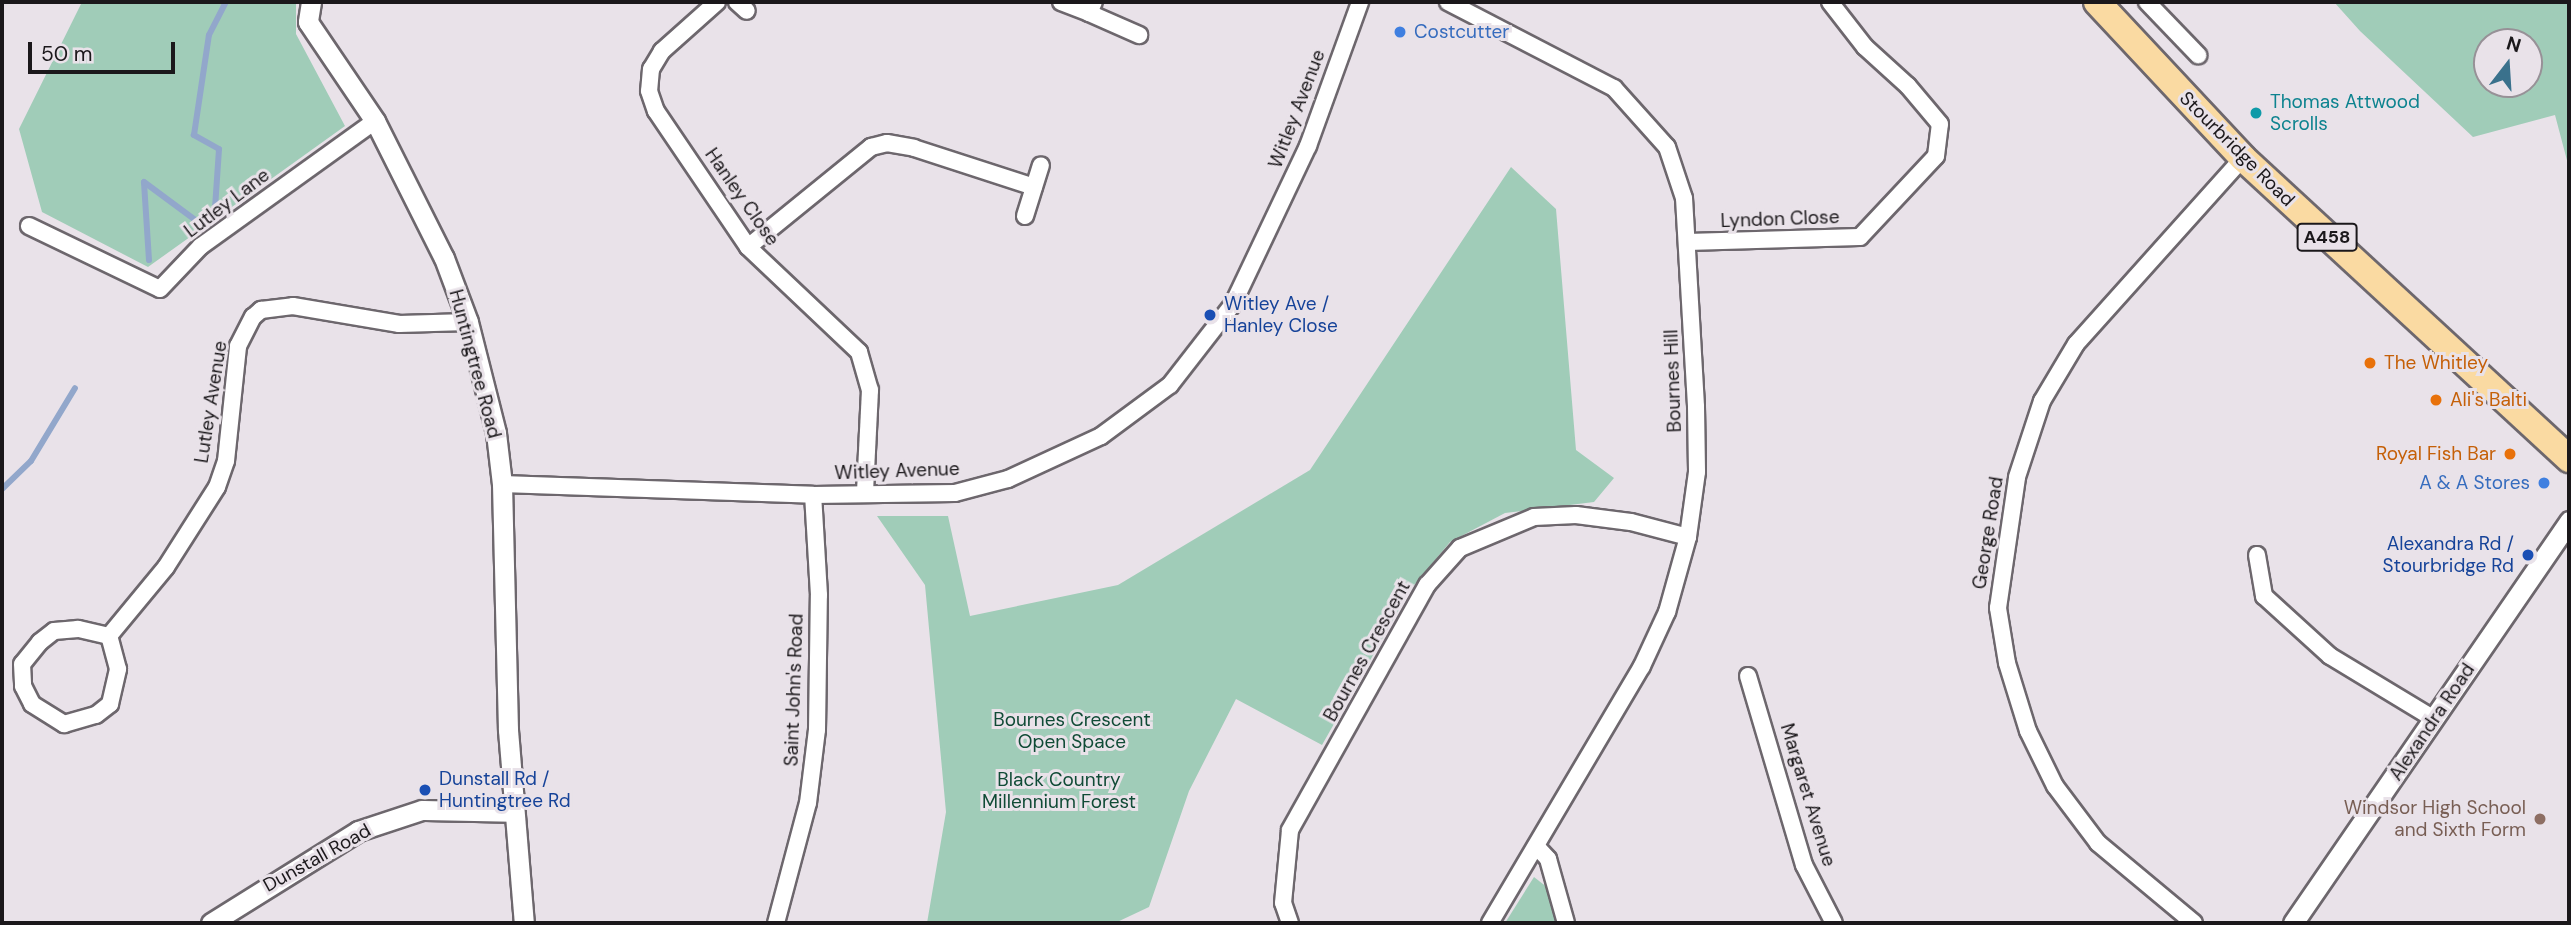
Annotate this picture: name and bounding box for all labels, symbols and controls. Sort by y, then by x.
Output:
place label: Costcutter [1414,21,1509,43]
marker: Costcutter [1392,24,1408,40]
scale bar [32,28,178,72]
north arrow [2473,28,2543,98]
text: N [2503,30,2524,58]
text: 50 m [41,40,92,68]
street label: Witley Avenue [1264,46,1330,172]
street label: Stourbridge Road [2175,87,2299,211]
place label: Thomas Attwood Scrolls [2270,91,2420,135]
marker: Thomas Attwood Scrolls [2248,105,2264,121]
street label: Hanley Close [700,144,784,250]
street label: Lutley Lane [180,164,274,242]
street label: Lyndon Close [1720,206,1840,232]
road number: A458 [2296,222,2358,251]
street label: Huntingtree Road [444,287,506,441]
place label: Witley Ave / Hanley Close [1224,293,1338,337]
marker: Witley Ave / Hanley Close [1202,307,1218,323]
street label: Bournes Hill [1660,329,1686,433]
street label: Lutley Avenue [190,339,232,465]
place label: The Whitley [2384,352,2488,374]
marker: The Whitley [2362,355,2378,371]
place label: Ali's Balti [2450,389,2527,411]
marker: Ali's Balti [2428,392,2444,408]
place label: Royal Fish Bar [2376,443,2496,465]
marker: Royal Fish Bar [2502,446,2518,462]
street label: Witley Avenue [834,457,960,485]
place label: A & A Stores [2419,472,2530,494]
street label: George Road [1968,475,2008,591]
marker: A & A Stores [2536,475,2552,491]
place label: Alexandra Rd / Stourbridge Rd [2383,533,2514,577]
marker: Alexandra Rd / Stourbridge Rd [2520,547,2536,563]
street label: Bournes Crescent [1319,577,1415,725]
street label: Saint John's Road [780,613,808,767]
street label: Alexandra Road [2384,659,2480,785]
park label: Bournes Crescent Open Space [993,709,1151,753]
street label: Margaret Avenue [1775,721,1841,869]
place label: Dunstall Rd / Huntingtree Rd [439,768,571,812]
park label: Black Country Millennium Forest [982,769,1136,813]
marker: Dunstall Rd / Huntingtree Rd [417,782,433,798]
place label: Windsor High School and Sixth Form [2344,797,2526,841]
marker: Windsor High School and Sixth Form [2532,811,2548,827]
street label: Dunstall Road [259,819,375,897]

